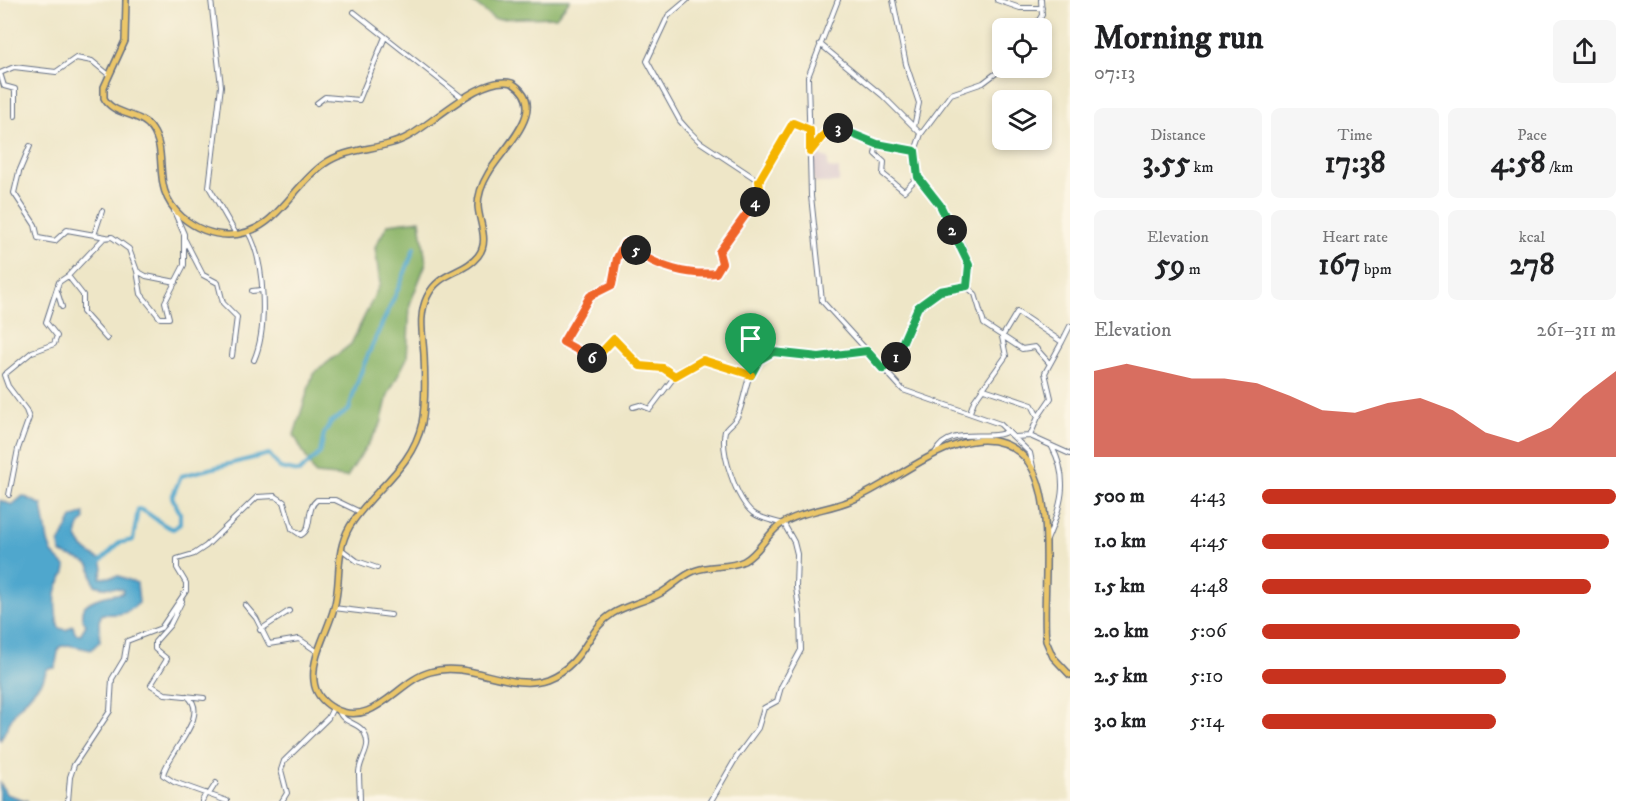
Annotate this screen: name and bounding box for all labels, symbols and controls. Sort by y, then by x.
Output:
map controls [992,18,1052,150]
button: locate [992,18,1052,78]
text: Morning run [1094,18,1263,59]
button: share [1553,20,1616,83]
text: 07:13 [1094,61,1135,86]
button: layers [992,90,1052,150]
pin: 3 [823,113,853,143]
text: 3 [835,118,841,138]
text: Distance [1150,125,1206,145]
text: Time [1338,125,1372,145]
text: Pace [1517,125,1547,145]
text: 3.55 [1142,145,1190,182]
text: 17:38 [1325,145,1385,182]
text: 4:58 [1491,145,1546,182]
text: km [1190,157,1214,177]
text: /km [1546,157,1573,177]
pin: 4 [740,187,770,217]
text: 4 [750,192,760,212]
pin: 2 [937,215,967,245]
text: 2 [948,220,956,240]
text: Elevation [1147,227,1209,247]
text: Heart rate [1322,227,1388,247]
text: kcal [1519,227,1545,247]
pin: 5 [621,235,651,265]
text: 5 [632,240,640,260]
text: 59 [1155,247,1185,284]
text: 167 [1318,247,1361,284]
text: 278 [1510,247,1554,284]
text: m [1185,259,1201,279]
text: bpm [1361,259,1392,279]
pin [725,313,776,375]
text: Elevation [1094,318,1171,343]
text: 261–311 m [1537,318,1616,343]
icon: arrive [734,322,767,355]
pin: 1 [881,342,911,372]
pin: 6 [577,343,607,373]
text: 1 [893,347,899,367]
text: 6 [588,348,596,368]
text: 500 m [1094,484,1145,509]
text: 4:43 [1190,484,1226,509]
text: 1.0 km [1094,529,1146,554]
text: 4:45 [1190,529,1228,554]
text: 1.5 km [1094,574,1145,599]
text: 4:48 [1190,574,1228,599]
text: 2.0 km [1094,619,1149,644]
text: 5:06 [1190,619,1226,644]
text: 2.5 km [1094,664,1148,689]
text: 5:10 [1190,664,1223,689]
text: 3.0 km [1094,709,1146,734]
text: 5:14 [1190,709,1224,734]

